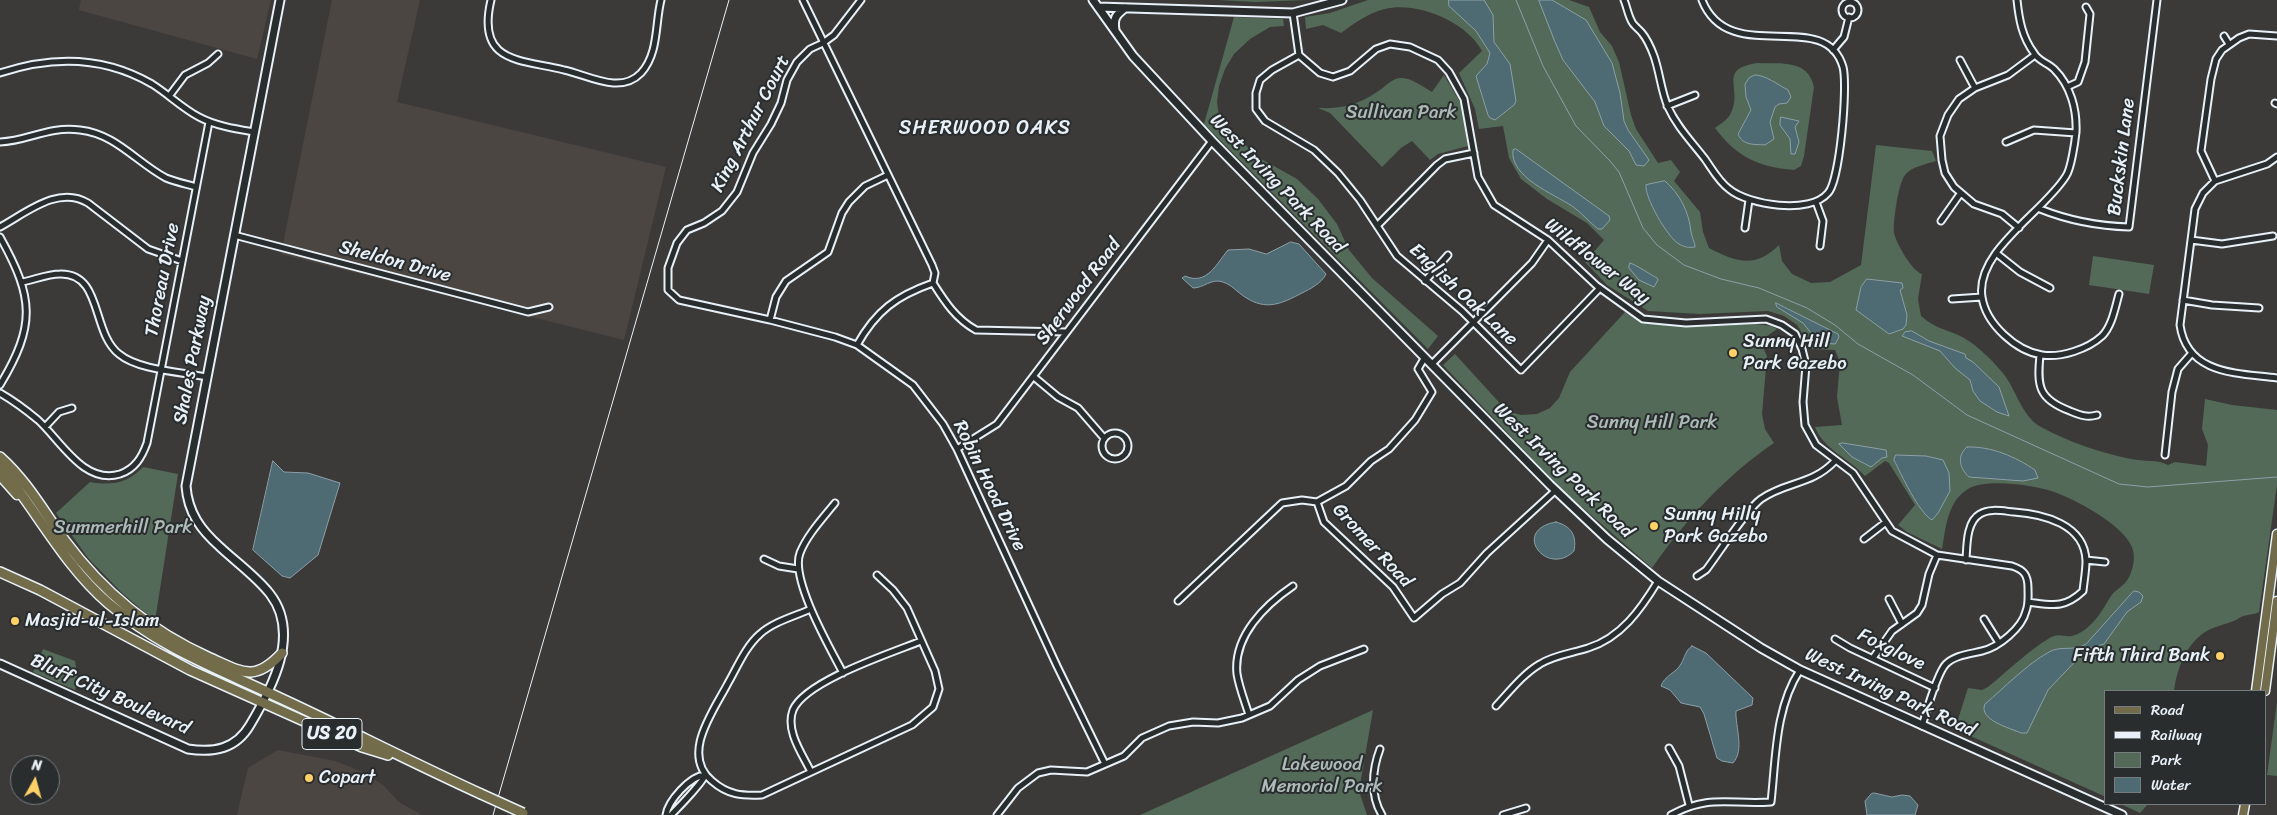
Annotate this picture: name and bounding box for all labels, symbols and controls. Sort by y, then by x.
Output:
street label: King Arthur Court [707,52,795,196]
street label: Buckskin Lane [2103,97,2141,217]
park label: Sullivan Park [1346,102,1456,124]
street label: West Irving Park Road [1204,109,1350,259]
district label: SHERWOOD OAKS [897,117,1073,141]
street label: Wildflower Way [1540,214,1654,310]
street label: Thoreau Drive [141,221,185,339]
street label: Sherwood Road [1032,234,1126,350]
street label: Sheldon Drive [337,236,453,288]
street label: English Oak Lane [1404,239,1522,351]
street label: Shales Parkway [169,294,217,426]
place label: Sunny Hill Park Gazebo [1743,331,1847,375]
marker: Sunny Hill Park Gazebo [1727,347,1739,359]
street label: West Irving Park Road [1488,398,1638,544]
park label: Sunny Hill Park [1587,412,1717,434]
street label: Robin Hood Drive [947,417,1031,555]
street label: Gromer Road [1327,499,1417,593]
place label: Sunny Hilly Park Gazebo [1664,504,1768,548]
park label: Summerhill Park [54,517,192,539]
marker: Sunny Hilly Park Gazebo [1648,520,1660,532]
place label: Masjid-ul-Islam [25,610,159,632]
marker: Masjid-ul-Islam [9,615,21,627]
street label: Foxglove [1853,624,1929,676]
street label: West Irving Park Road [1801,644,1979,742]
place label: Fifth Third Bank [2073,645,2210,667]
street label: Bluff City Boulevard [27,650,193,740]
marker: Fifth Third Bank [2214,650,2226,662]
legend [2104,690,2267,805]
text: Road [2151,697,2183,723]
road number: US 20 [302,719,362,750]
text: Railway [2151,722,2202,748]
text: Park [2151,747,2182,773]
text: N [30,753,43,779]
park label: Lakewood Memorial Park [1261,754,1383,798]
north arrow [10,755,60,805]
place label: Copart [319,767,376,789]
marker: Copart [303,772,315,784]
text: Water [2151,772,2191,798]

